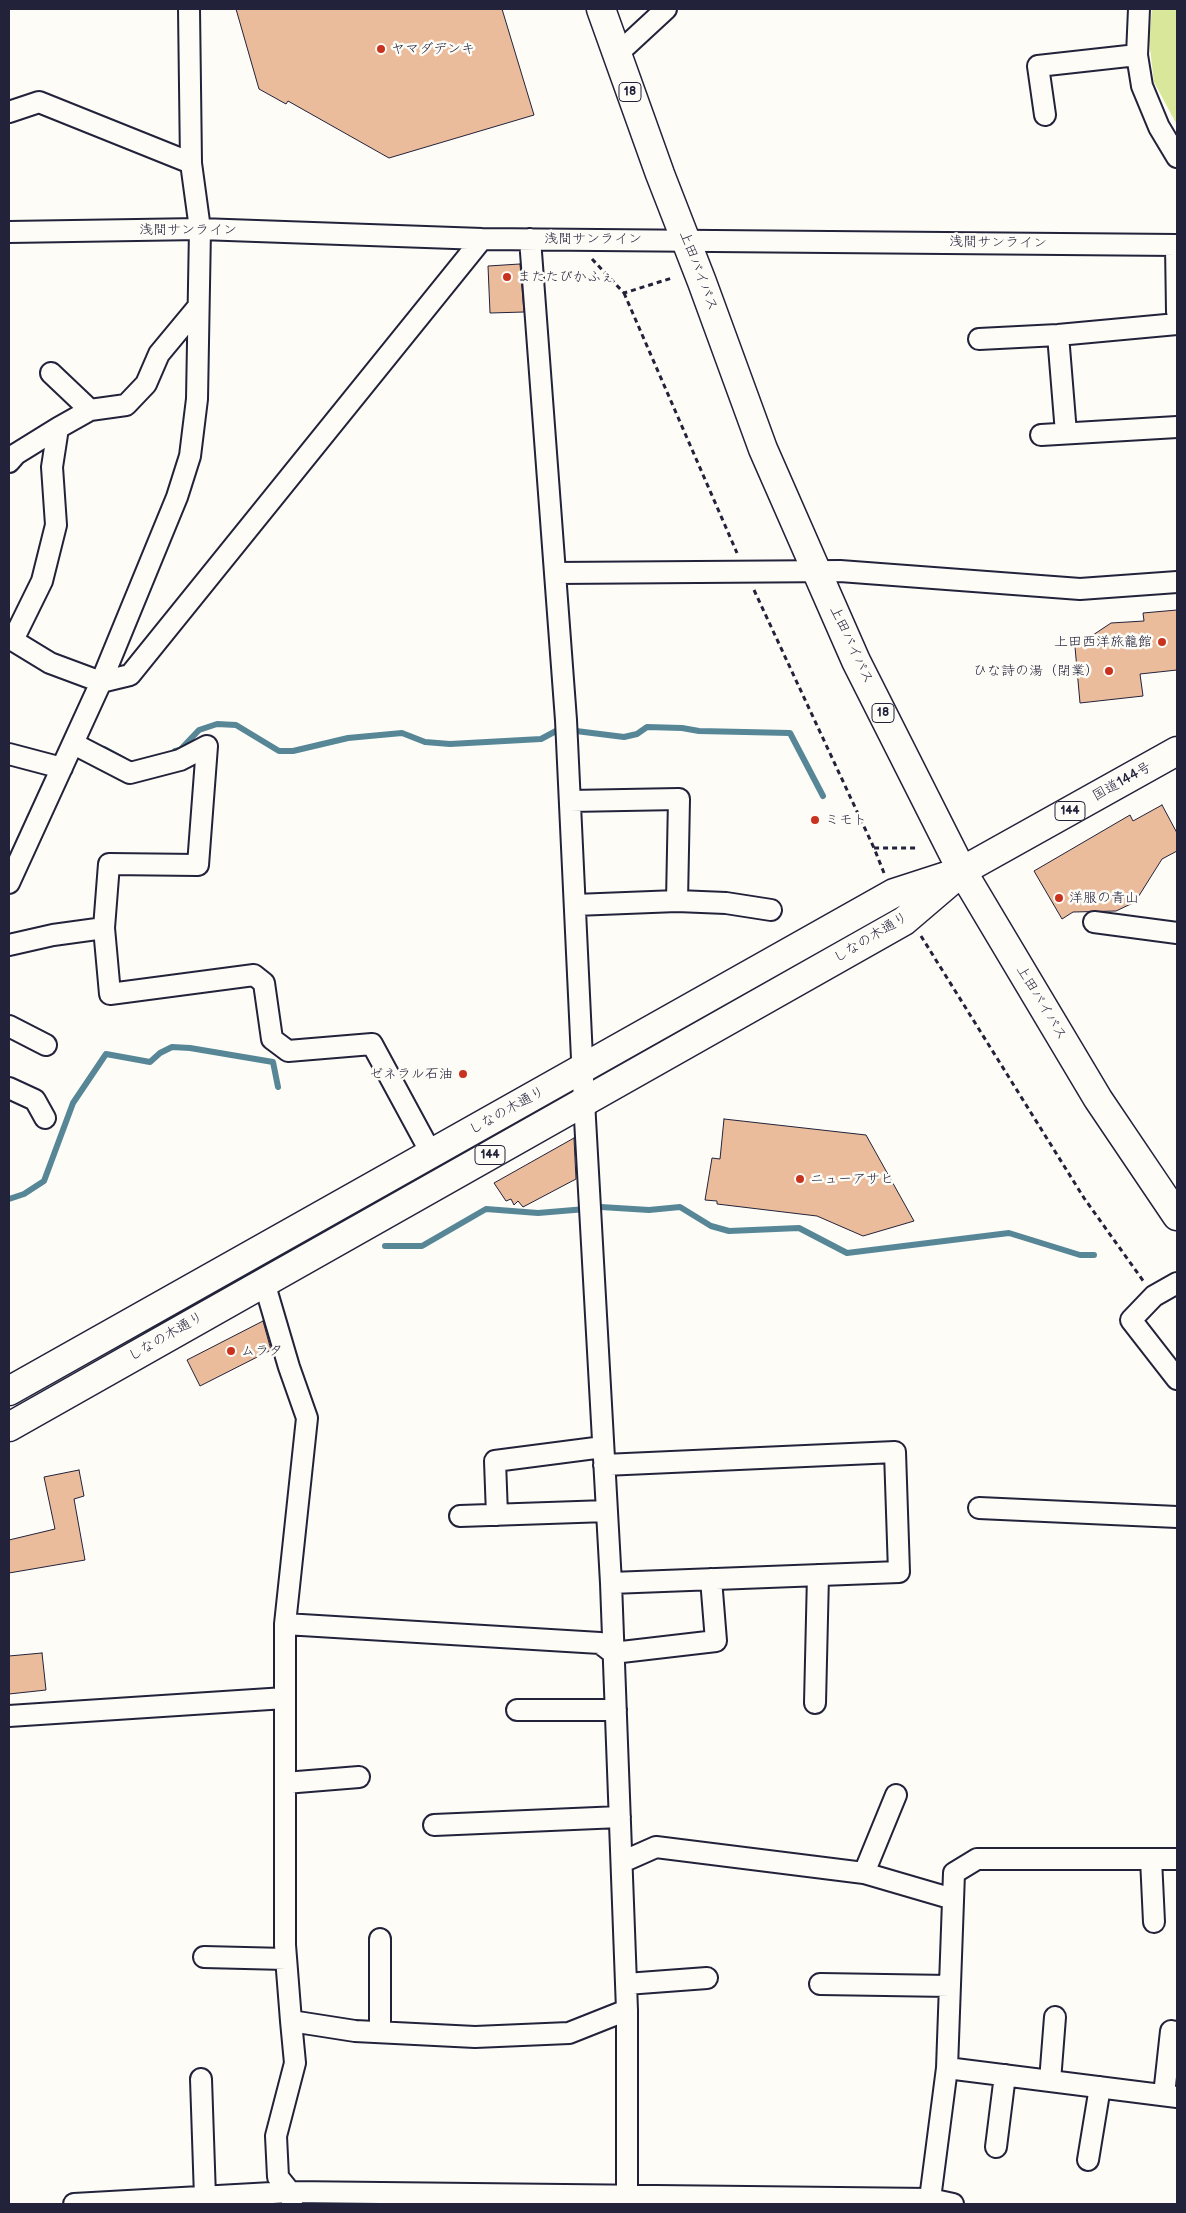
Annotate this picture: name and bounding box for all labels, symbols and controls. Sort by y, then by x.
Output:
place label: ヤマダデンキ [391,41,475,57]
marker: ヤマダデンキ [375,43,387,55]
road number: 18 [619,82,641,101]
street label: 浅間サンライン [139,222,237,238]
street label: 上田バイパス [675,229,721,313]
street label: 浅間サンライン [544,231,642,247]
street label: 浅間サンライン [949,234,1047,252]
place label: またたびかふぇ [517,269,615,285]
marker: またたびかふぇ [501,271,513,283]
street label: 上田バイパス [826,603,876,687]
place label: 上田西洋旅籠館 [1054,634,1152,650]
marker: 上田西洋旅籠館 [1156,636,1168,648]
place label: ひな詩の湯（閉業） [973,663,1099,679]
marker: ひな詩の湯（閉業） [1103,665,1115,677]
road number: 18 [872,704,894,722]
street label: 国道144号 [1090,759,1154,805]
road number: 144 [1055,801,1085,820]
place label: ミモト [825,812,867,828]
marker: ミモト [809,814,821,826]
place label: 洋服の青山 [1069,890,1139,906]
marker: 洋服の青山 [1053,892,1065,904]
street label: しなの木通り [831,909,911,967]
street label: 上田バイパス [1012,963,1070,1043]
place label: ゼネラル石油 [369,1066,453,1082]
marker: ゼネラル石油 [457,1068,469,1080]
street label: しなの木通り [466,1083,548,1139]
road number: 144 [475,1146,505,1164]
place label: ニューアサヒ [810,1171,894,1187]
marker: ニューアサヒ [794,1173,806,1185]
street label: しなの木通り [125,1309,207,1365]
place label: ムラタ [241,1343,283,1359]
marker: ムラタ [225,1345,237,1357]

